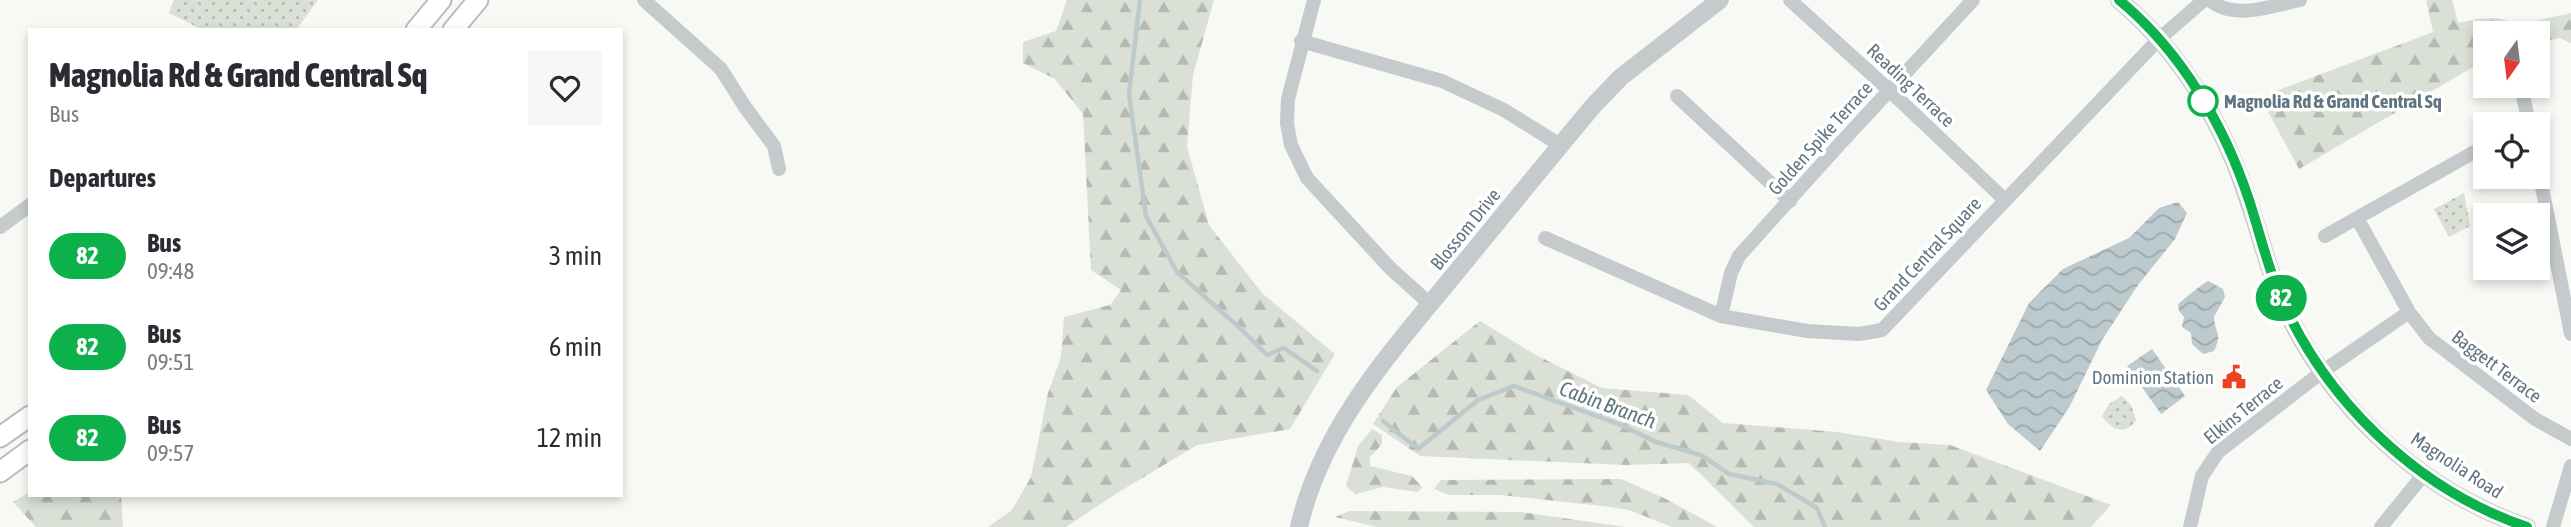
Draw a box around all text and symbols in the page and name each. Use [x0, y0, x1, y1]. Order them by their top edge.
north arrow [2473, 21, 2550, 98]
map controls [2473, 21, 2550, 280]
street label: Reading Terrace [1863, 39, 1959, 131]
button: heart [528, 51, 602, 125]
text: Magnolia Rd & Grand Central Sq [49, 56, 427, 94]
street label: Golden Spike Terrace [1763, 77, 1877, 199]
marker: Magnolia Rd & Grand Central Sq [2188, 86, 2218, 116]
place label: Magnolia Rd & Grand Central Sq [2224, 90, 2442, 112]
text: Bus [49, 101, 79, 127]
button: locate [2473, 112, 2550, 189]
text: Departures [49, 163, 156, 193]
street label: Blossom Drive [1426, 184, 1504, 274]
street label: Grand Central Square [1869, 192, 1985, 316]
button: layers [2473, 203, 2550, 280]
text: Bus [147, 228, 181, 258]
text: 3 min [549, 241, 602, 271]
text: 82 [76, 242, 99, 269]
text: 09:48 [147, 258, 194, 284]
line badge: 82 [2250, 275, 2312, 321]
text: 82 [2270, 284, 2292, 311]
text: Bus [147, 319, 181, 349]
street label: Baggett Terrace [2448, 325, 2546, 407]
text: 6 min [549, 332, 602, 362]
text: 82 [76, 333, 99, 360]
text: 09:51 [147, 349, 194, 375]
public building icon: Dominion Station [2220, 363, 2248, 391]
place label: Dominion Station [2092, 366, 2214, 388]
street label: Elkins Terrace [2199, 372, 2287, 448]
water label: Cabin Branch [1557, 376, 1659, 432]
text: Bus [147, 410, 181, 440]
text: 12 min [537, 423, 602, 453]
text: 82 [76, 424, 99, 451]
street label: Magnolia Road [2407, 427, 2507, 503]
text: 09:57 [147, 440, 194, 466]

